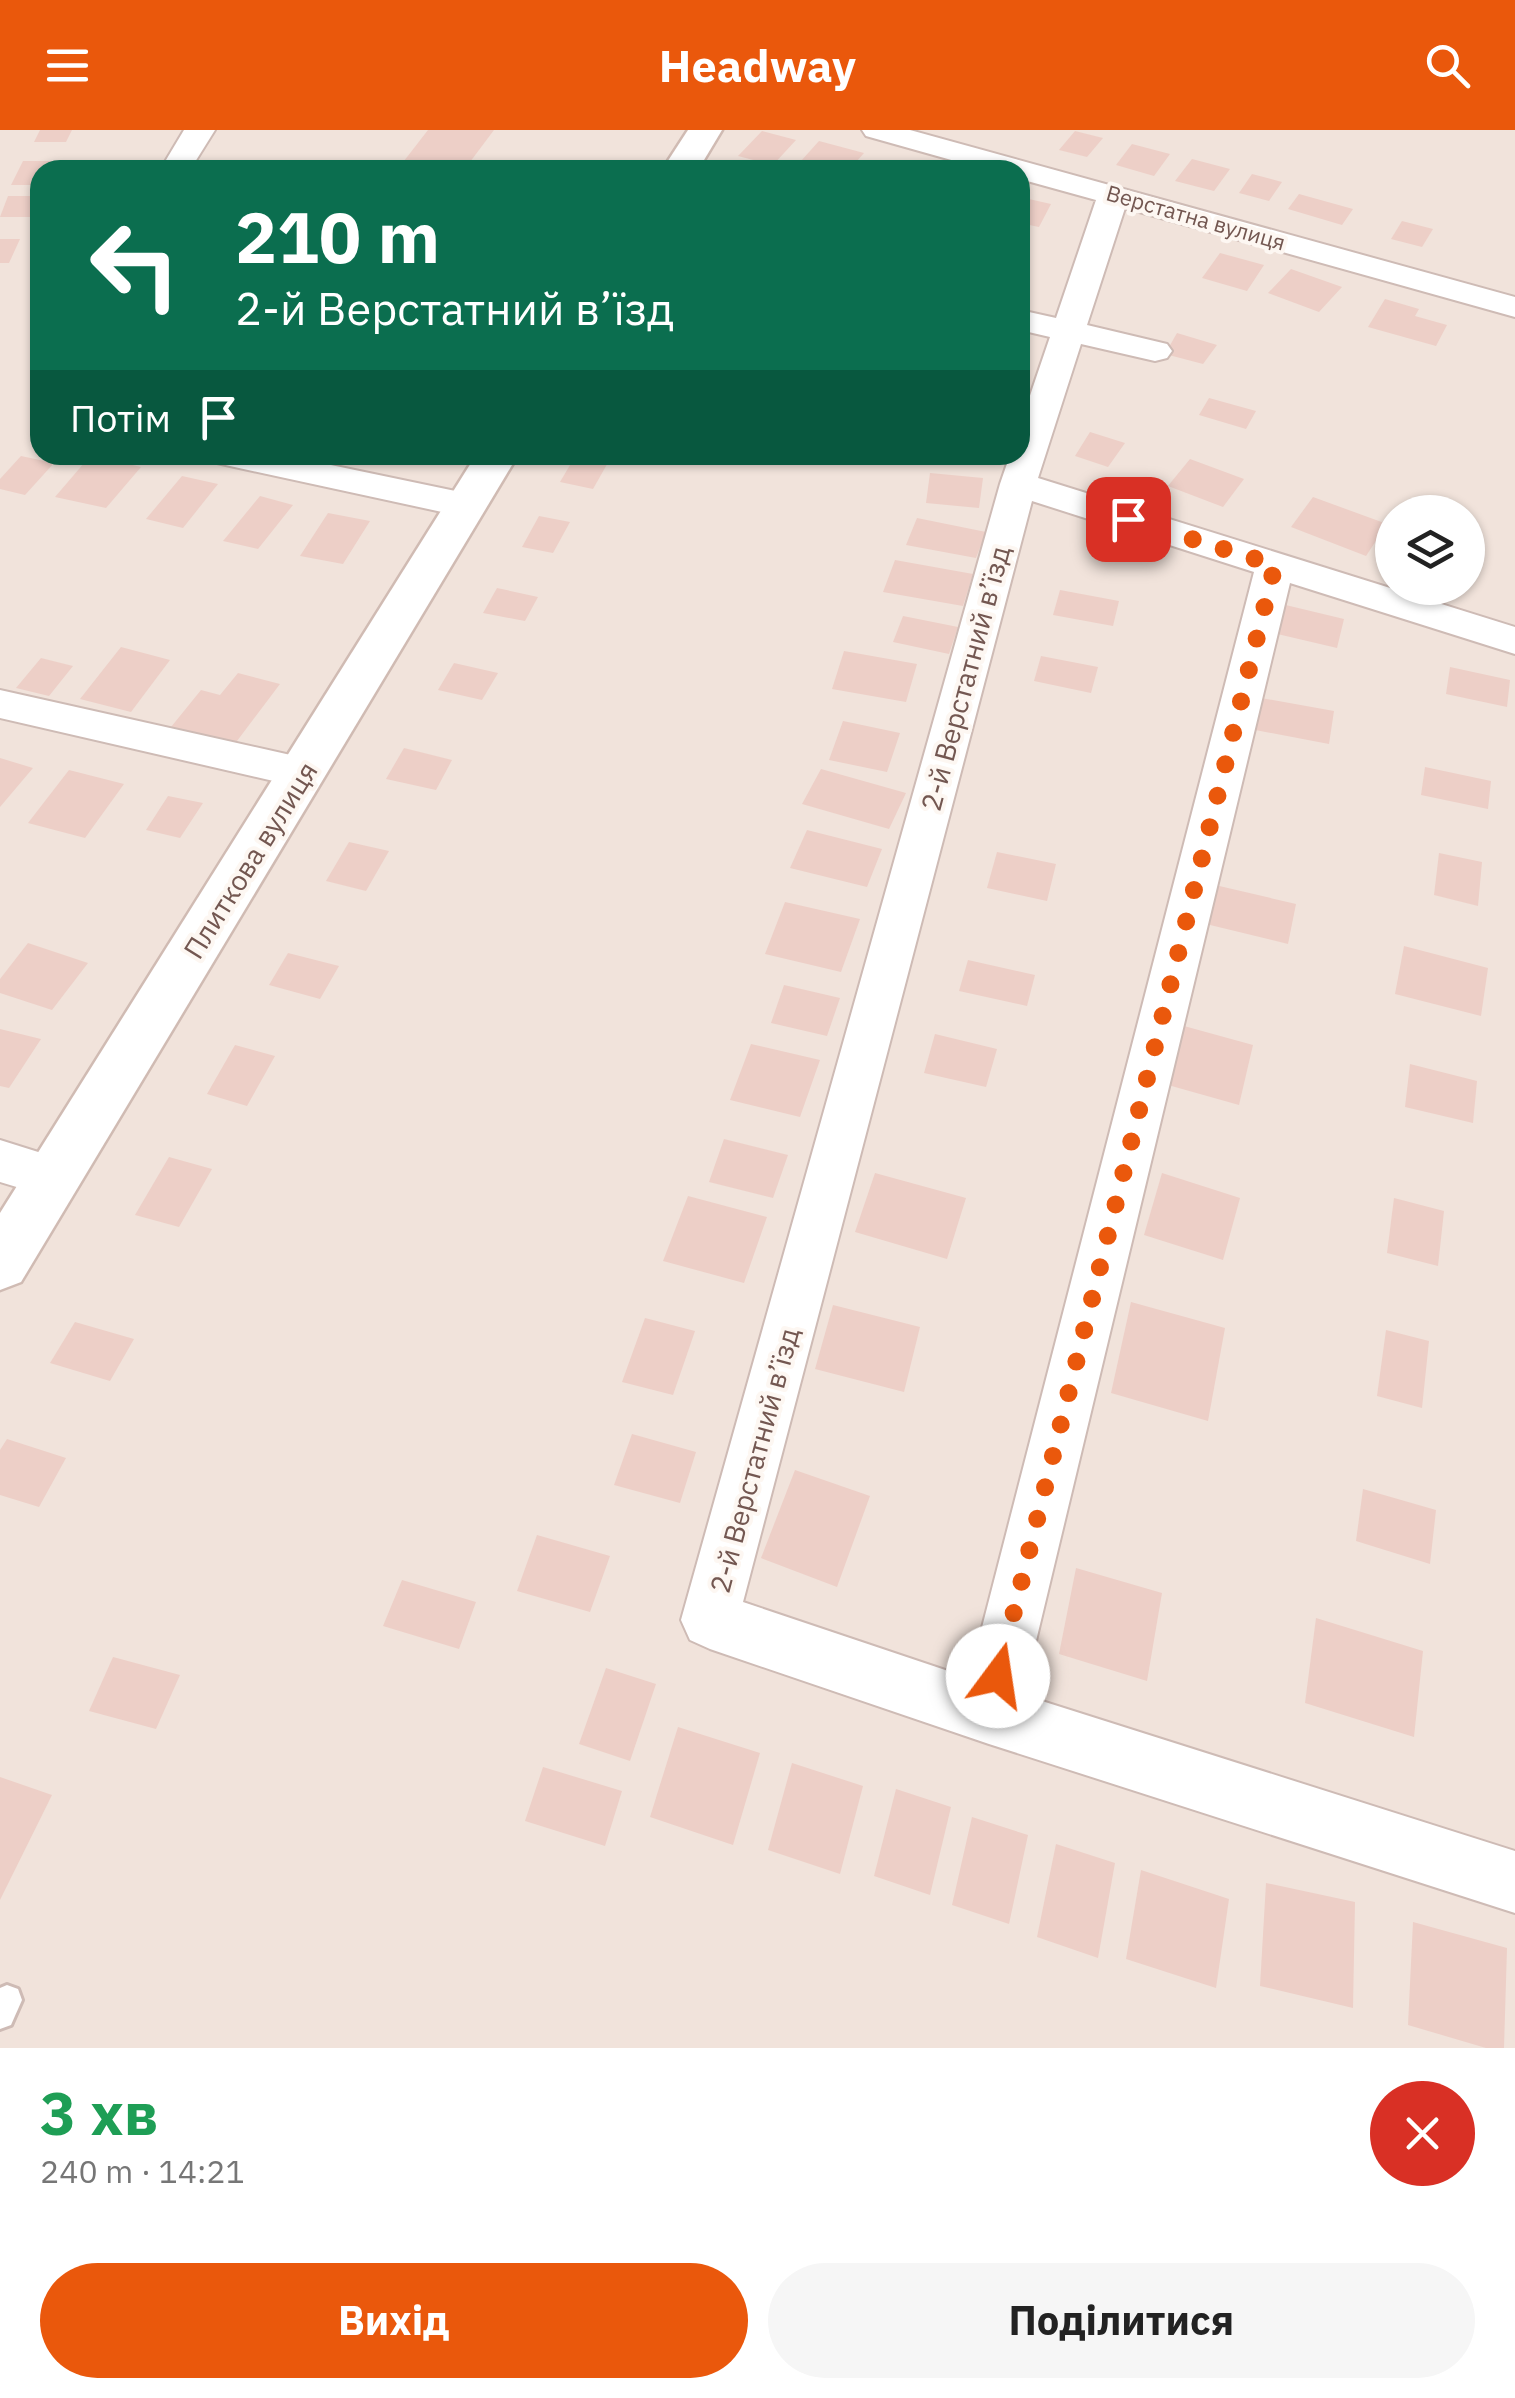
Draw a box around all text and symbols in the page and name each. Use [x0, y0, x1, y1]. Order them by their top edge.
text: Headway [659, 36, 856, 94]
icon: menu [40, 38, 95, 93]
icon: search [1420, 38, 1475, 93]
street label: Верстатна вулиця [1103, 178, 1289, 256]
text: 210 m [235, 191, 440, 282]
icon: left [70, 200, 200, 330]
text: 2-й Верстатний в’їзд [235, 279, 674, 337]
icon: arrive [191, 390, 246, 445]
text: Потім [70, 393, 171, 442]
pin [1086, 477, 1171, 562]
icon: arrive [1101, 492, 1156, 547]
map controls [1375, 495, 1485, 605]
button: layers [1375, 495, 1485, 605]
street label: 2-й Верстатний в’їзд [912, 541, 1018, 815]
street label: Плиткова вулиця [175, 755, 325, 965]
street label: 2-й Верстатний в’їзд [701, 1323, 807, 1597]
position arrow [946, 1624, 1050, 1728]
text: 3 хв [40, 2073, 158, 2152]
button: close [1370, 2081, 1475, 2186]
text: 240 m · 14:21 [40, 2150, 245, 2192]
button: Вихід [40, 2263, 748, 2378]
button: Поділитися [768, 2263, 1475, 2378]

